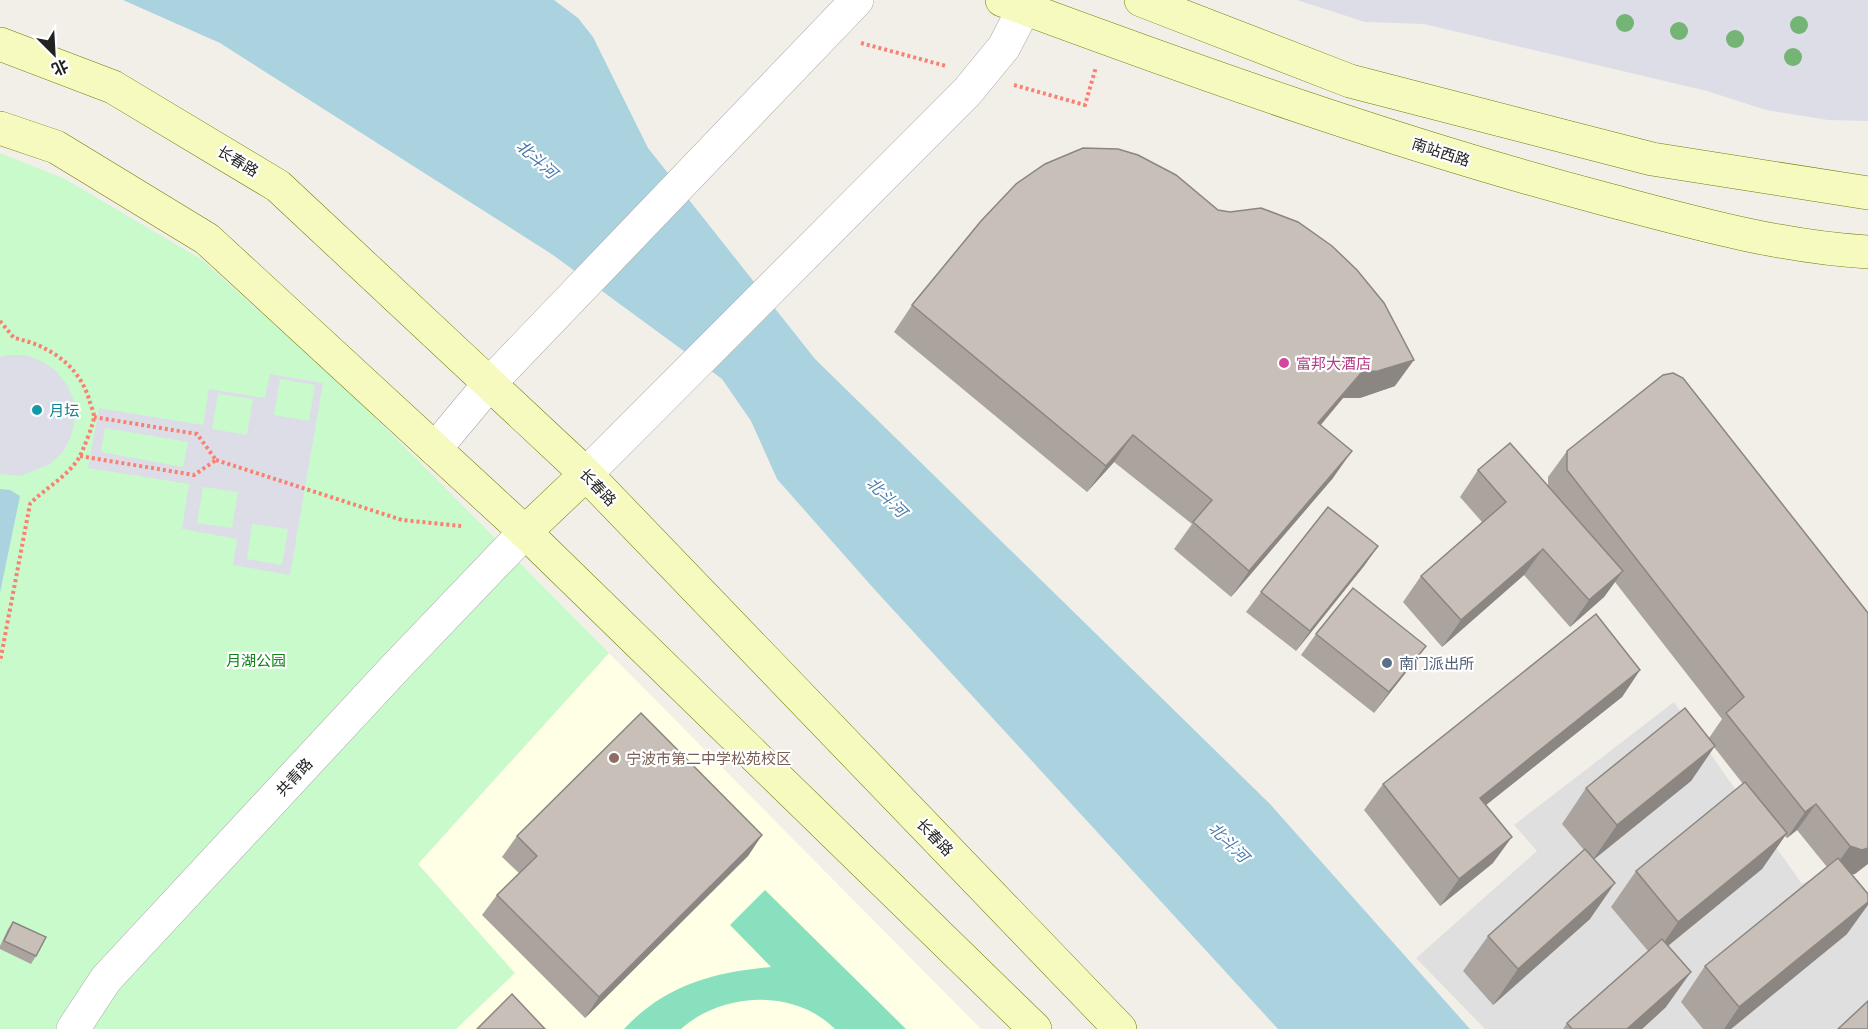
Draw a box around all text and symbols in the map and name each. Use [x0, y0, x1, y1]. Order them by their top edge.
north arrow [24, 24, 84, 84]
text: 北 [49, 55, 71, 80]
street label: 南站西路 [1410, 134, 1472, 170]
water label: 北斗河 [512, 136, 564, 184]
street label: 长春路 [214, 141, 262, 181]
place label: 富邦大酒店 [1296, 354, 1371, 373]
marker: 富邦大酒店 [1277, 356, 1291, 370]
place label: 月坛 [49, 401, 79, 420]
marker: 月坛 [30, 403, 44, 417]
street label: 长春路 [576, 464, 620, 510]
water label: 北斗河 [863, 473, 913, 523]
park label: 月湖公园 [226, 651, 286, 670]
place label: 南门派出所 [1399, 654, 1474, 673]
marker: 南门派出所 [1380, 656, 1394, 670]
place label: 宁波市第二中学松苑校区 [626, 749, 791, 768]
marker: 宁波市第二中学松苑校区 [607, 751, 621, 765]
street label: 共青路 [272, 754, 316, 800]
street label: 长春路 [913, 814, 957, 860]
water label: 北斗河 [1205, 818, 1255, 868]

